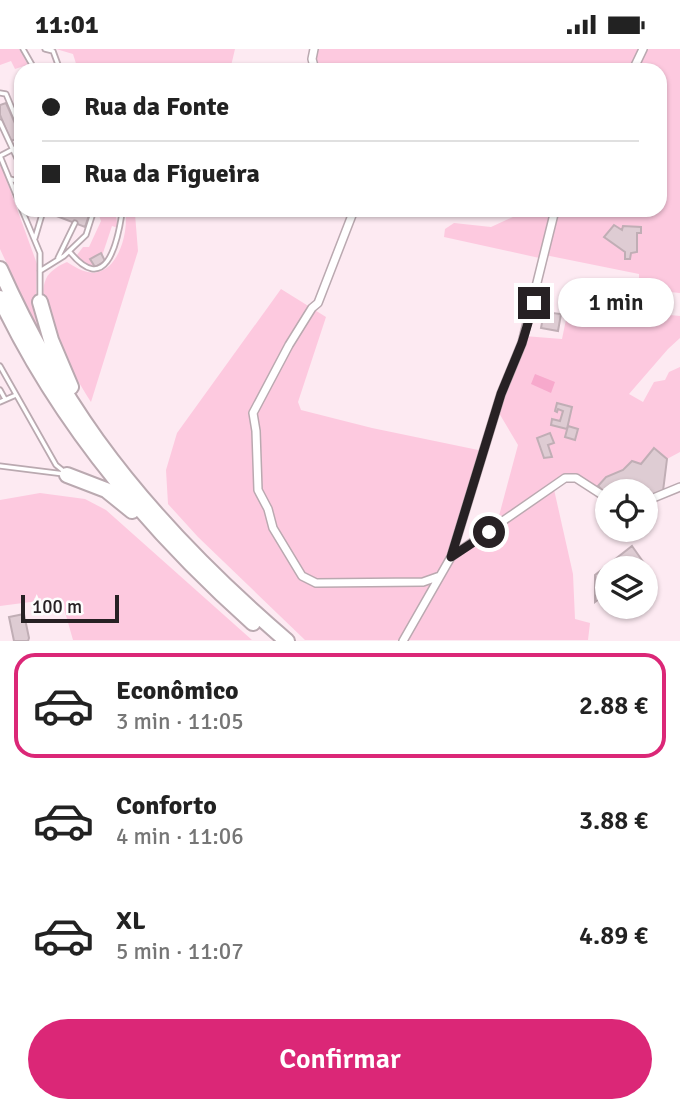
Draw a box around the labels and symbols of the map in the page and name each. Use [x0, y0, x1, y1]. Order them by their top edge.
callout: 1 min [558, 279, 674, 327]
route end [518, 287, 550, 319]
route start [473, 516, 505, 548]
scale bar [21, 591, 119, 623]

